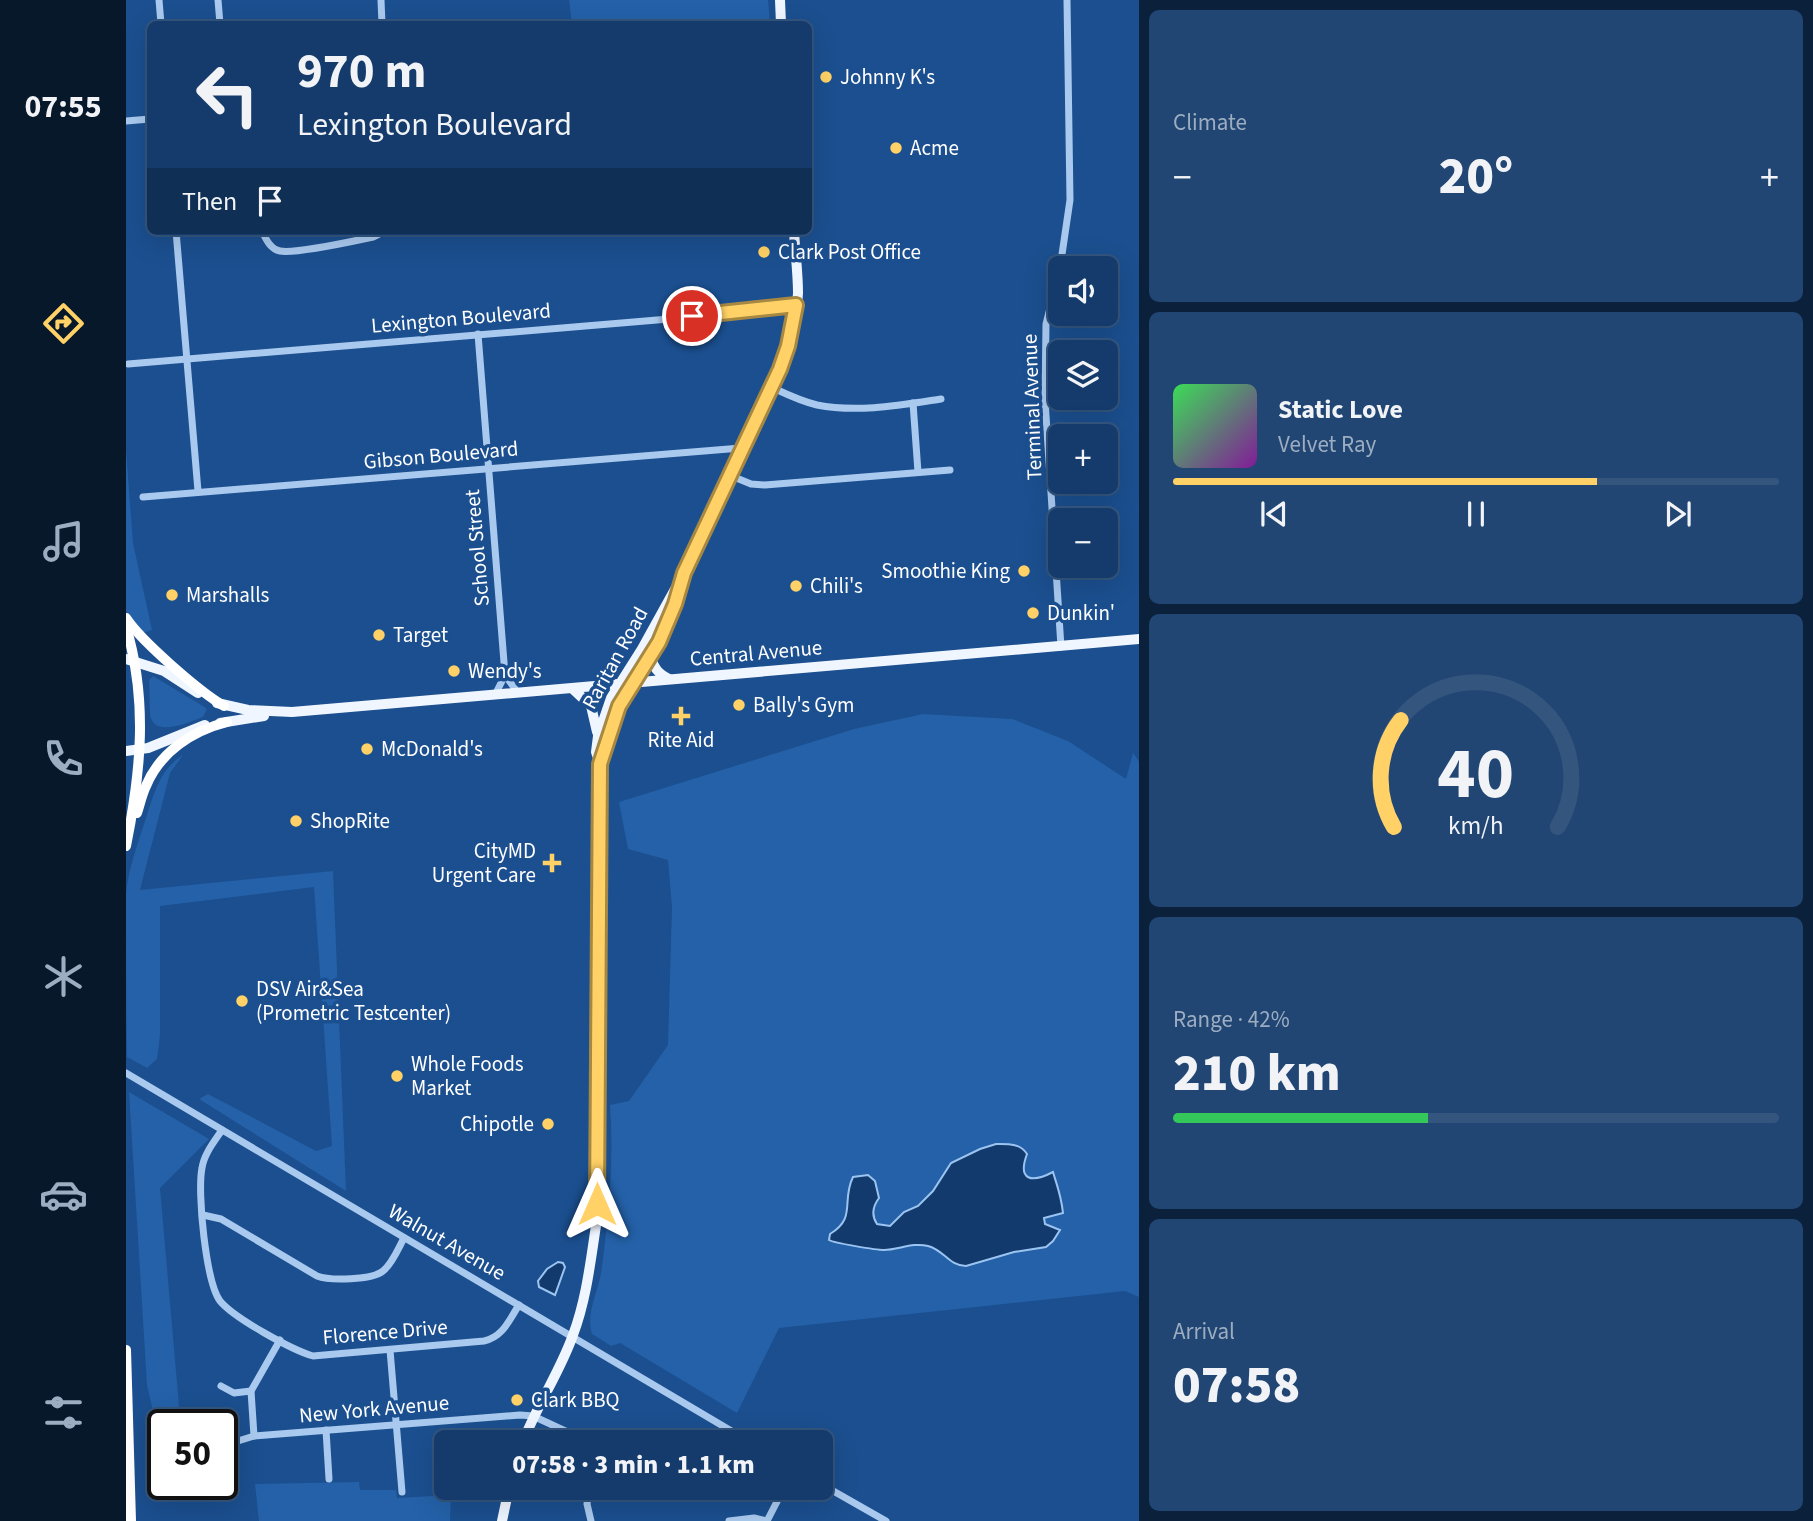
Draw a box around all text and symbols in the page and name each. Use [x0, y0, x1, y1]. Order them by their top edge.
text: 970 m [297, 37, 426, 107]
icon: left [182, 49, 273, 140]
place label: Johnny K's [840, 62, 935, 92]
marker: Johnny K's [818, 69, 834, 85]
text: 07:55 [24, 84, 102, 130]
text: Lexington Boulevard [297, 102, 572, 148]
text: Climate [1173, 106, 1247, 139]
place label: Acme [910, 133, 959, 163]
marker: Acme [888, 140, 904, 156]
text: 20° [1439, 140, 1513, 214]
text: − [1173, 151, 1192, 205]
text: + [1760, 151, 1779, 205]
icon: arrive [251, 182, 289, 220]
text: Then [182, 183, 237, 220]
place label: Clark Post Office [778, 237, 921, 267]
marker: Clark Post Office [756, 244, 772, 260]
map controls [1048, 256, 1118, 578]
button: sound [1048, 256, 1118, 326]
pin [662, 286, 722, 346]
street label: Lexington Boulevard [370, 295, 552, 341]
icon: arrive [673, 297, 711, 335]
icon: directions [39, 299, 88, 348]
street label: Terminal Avenue [1014, 333, 1050, 481]
button: layers [1048, 340, 1118, 410]
text: Static Love [1278, 391, 1403, 428]
button: + [1048, 424, 1118, 494]
text: Velvet Ray [1278, 428, 1376, 461]
street label: Gibson Boulevard [362, 433, 520, 477]
street label: School Street [457, 488, 497, 608]
icon: previous [1255, 495, 1293, 533]
icon: pause [1457, 495, 1495, 533]
icon: next [1659, 495, 1697, 533]
button: − [1048, 508, 1118, 578]
icon: music [39, 517, 88, 566]
place label: Smoothie King [881, 556, 1010, 586]
marker: Smoothie King [1016, 563, 1032, 579]
place label: Chili's [810, 571, 863, 601]
marker: Chili's [788, 578, 804, 594]
place label: Marshalls [186, 580, 270, 610]
marker: Marshalls [164, 587, 180, 603]
place label: Dunkin' [1047, 598, 1115, 628]
street label: Raritan Road [575, 601, 655, 715]
marker: Dunkin' [1025, 605, 1041, 621]
place label: Target [393, 620, 448, 650]
marker: Target [371, 627, 387, 643]
street label: Central Avenue [689, 632, 823, 674]
place label: Wendy's [468, 656, 542, 686]
marker: Wendy's [446, 663, 462, 679]
place label: Bally's Gym [753, 690, 854, 720]
marker: Bally's Gym [731, 697, 747, 713]
marker: Rite Aid [673, 708, 689, 724]
text: 40 [1438, 722, 1514, 826]
place label: Rite Aid [648, 725, 714, 755]
icon: phone [39, 734, 88, 783]
place label: McDonald's [381, 734, 483, 764]
marker: McDonald's [359, 741, 375, 757]
place label: ShopRite [310, 806, 390, 836]
text: km/h [1448, 807, 1504, 843]
marker: ShopRite [288, 813, 304, 829]
place label: CityMD Urgent Care [432, 836, 536, 890]
marker: CityMD Urgent Care [542, 853, 562, 873]
icon: climate [39, 952, 88, 1001]
place label: DSV Air&Sea (Prometric Testcenter) [256, 974, 451, 1028]
marker: DSV Air&Sea (Prometric Testcenter) [234, 993, 250, 1009]
text: Range · 42% [1173, 1003, 1290, 1036]
text: 210 km [1173, 1037, 1341, 1111]
place label: Whole Foods Market [411, 1049, 524, 1103]
marker: Whole Foods Market [389, 1068, 405, 1084]
place label: Chipotle [460, 1109, 534, 1139]
marker: Chipotle [540, 1116, 556, 1132]
position arrow [560, 1167, 634, 1241]
icon: car [39, 1170, 88, 1219]
street label: Walnut Avenue [383, 1196, 511, 1288]
street label: Florence Drive [321, 1312, 449, 1352]
text: Arrival [1173, 1315, 1235, 1348]
text: 07:58 [1173, 1349, 1300, 1423]
place label: Clark BBQ [531, 1385, 620, 1415]
street label: New York Avenue [298, 1387, 450, 1431]
icon: filters [39, 1388, 88, 1437]
marker: Clark BBQ [509, 1392, 525, 1408]
speed limit sign: 50 [147, 1409, 238, 1500]
text: 07:58 · 3 min · 1.1 km [512, 1446, 755, 1483]

